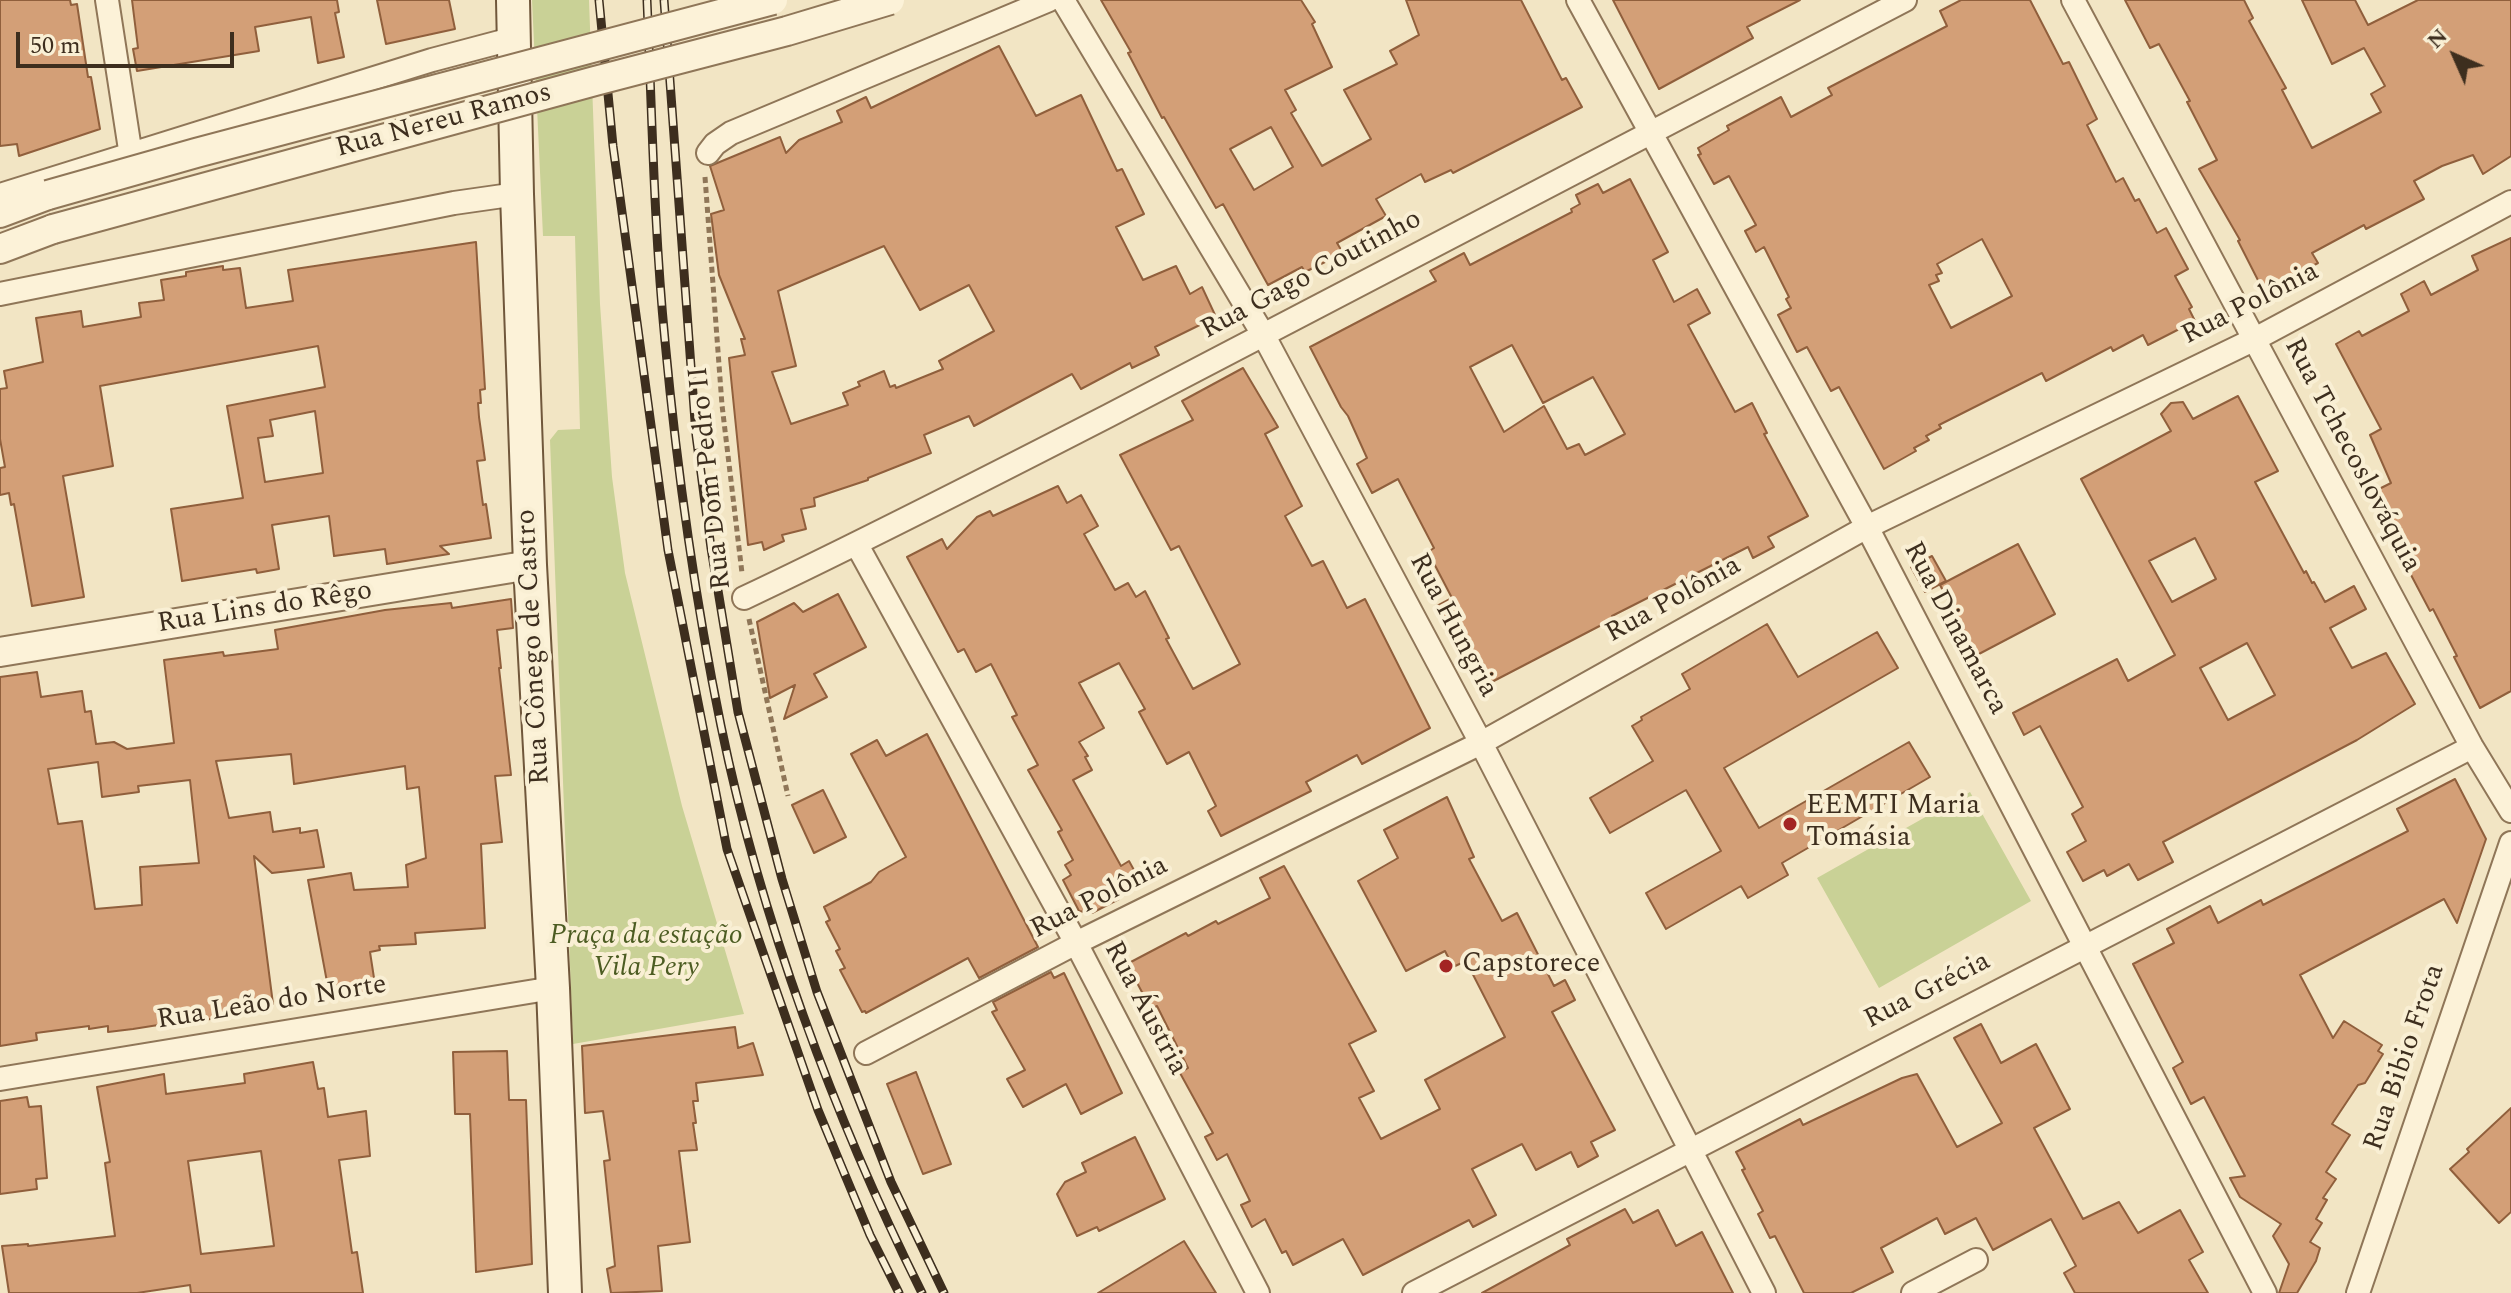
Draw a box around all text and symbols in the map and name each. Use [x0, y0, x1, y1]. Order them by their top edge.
scale bar [20, 16, 238, 66]
north arrow [2415, 16, 2495, 96]
text: N [2420, 21, 2456, 57]
text: 50 m [30, 28, 81, 64]
street label: Rua Nereu Ramos [332, 77, 556, 167]
street label: Rua Gago Coutinho [1196, 204, 1428, 348]
street label: Rua Polônia [2177, 256, 2325, 354]
street label: Rua Tchecoslováquia [2275, 333, 2427, 579]
street label: Rua Dom Pedro II [684, 365, 740, 591]
street label: Rua Cônego de Castro [511, 508, 559, 786]
street label: Rua Dinamarca [1894, 537, 2014, 721]
street label: Rua Hungria [1400, 548, 1504, 704]
street label: Rua Polônia [1601, 550, 1747, 652]
street label: Rua Lins do Rêgo [155, 575, 375, 643]
place label: EEMTI Maria Tomásia [1806, 791, 1980, 857]
marker: EEMTI Maria Tomásia [1781, 815, 1799, 833]
street label: Rua Polônia [1026, 850, 1174, 948]
park label: Praça da estação Vila Pery [549, 921, 743, 987]
street label: Rua Áustria [1095, 936, 1193, 1082]
street label: Rua Grécia [1859, 946, 1997, 1038]
place label: Capstorece [1462, 949, 1600, 983]
marker: Capstorece [1437, 957, 1455, 975]
street label: Rua Bibio Frota [2358, 960, 2454, 1156]
street label: Rua Leão do Norte [155, 969, 389, 1039]

